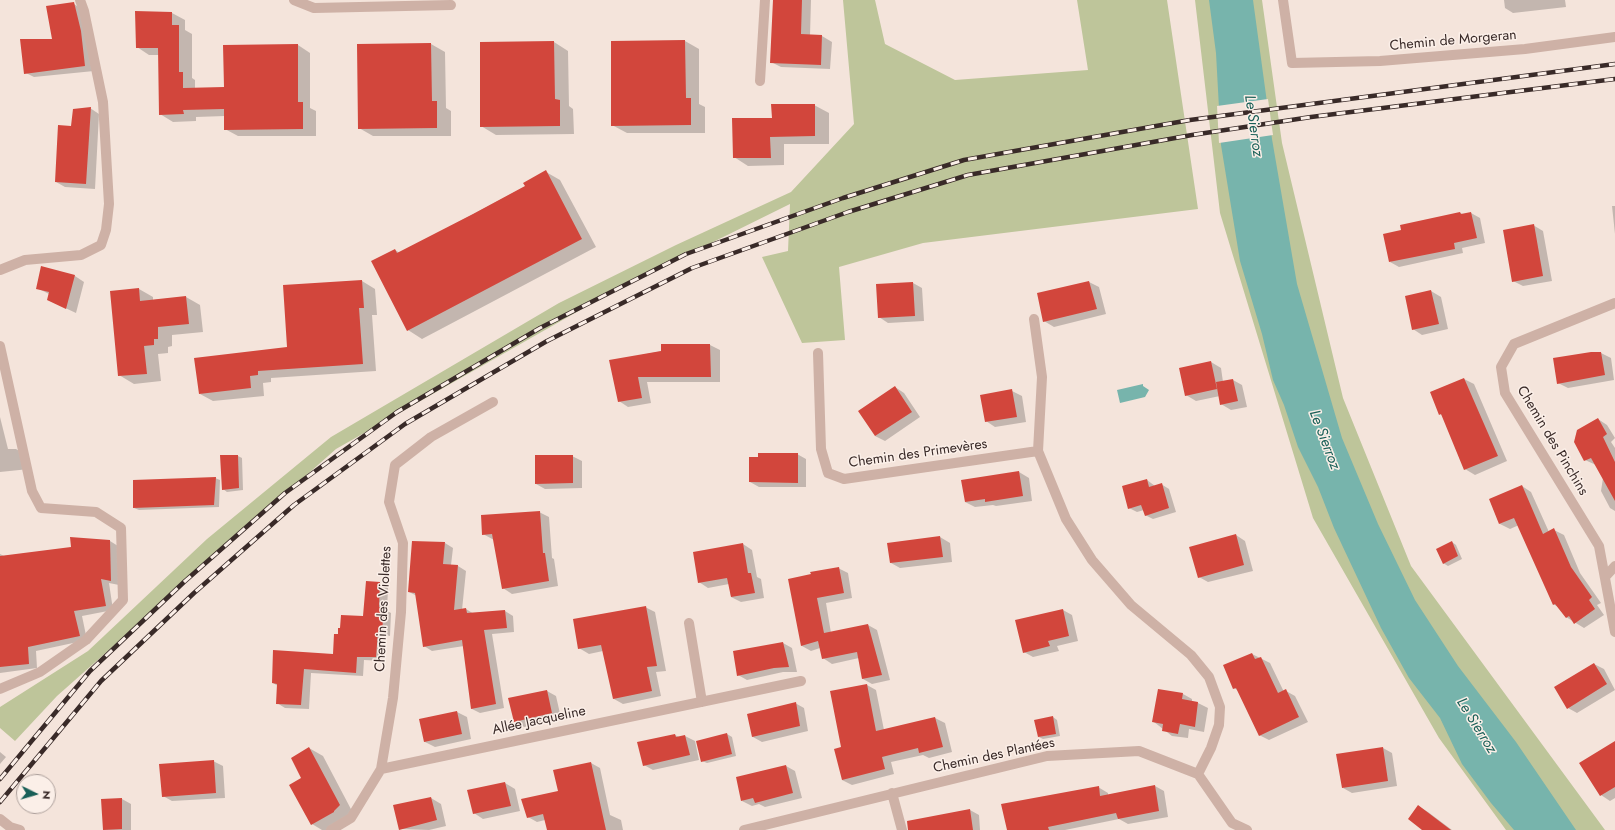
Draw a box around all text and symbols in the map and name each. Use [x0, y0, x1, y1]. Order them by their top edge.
street label: Chemin de Morgeran [1389, 27, 1517, 55]
water label: Le Sierroz [1240, 94, 1266, 158]
street label: Chemin des Pinchins [1513, 383, 1591, 499]
water label: Le Sierroz [1304, 408, 1344, 472]
street label: Chemin des Primevères [848, 436, 988, 472]
street label: Chemin des Violettes [372, 546, 396, 672]
water label: Le Sierroz [1452, 695, 1500, 757]
street label: Allée Jacqueline [491, 703, 587, 739]
street label: Chemin des Plantées [932, 735, 1056, 777]
north arrow [16, 774, 56, 814]
text: N [39, 790, 55, 800]

